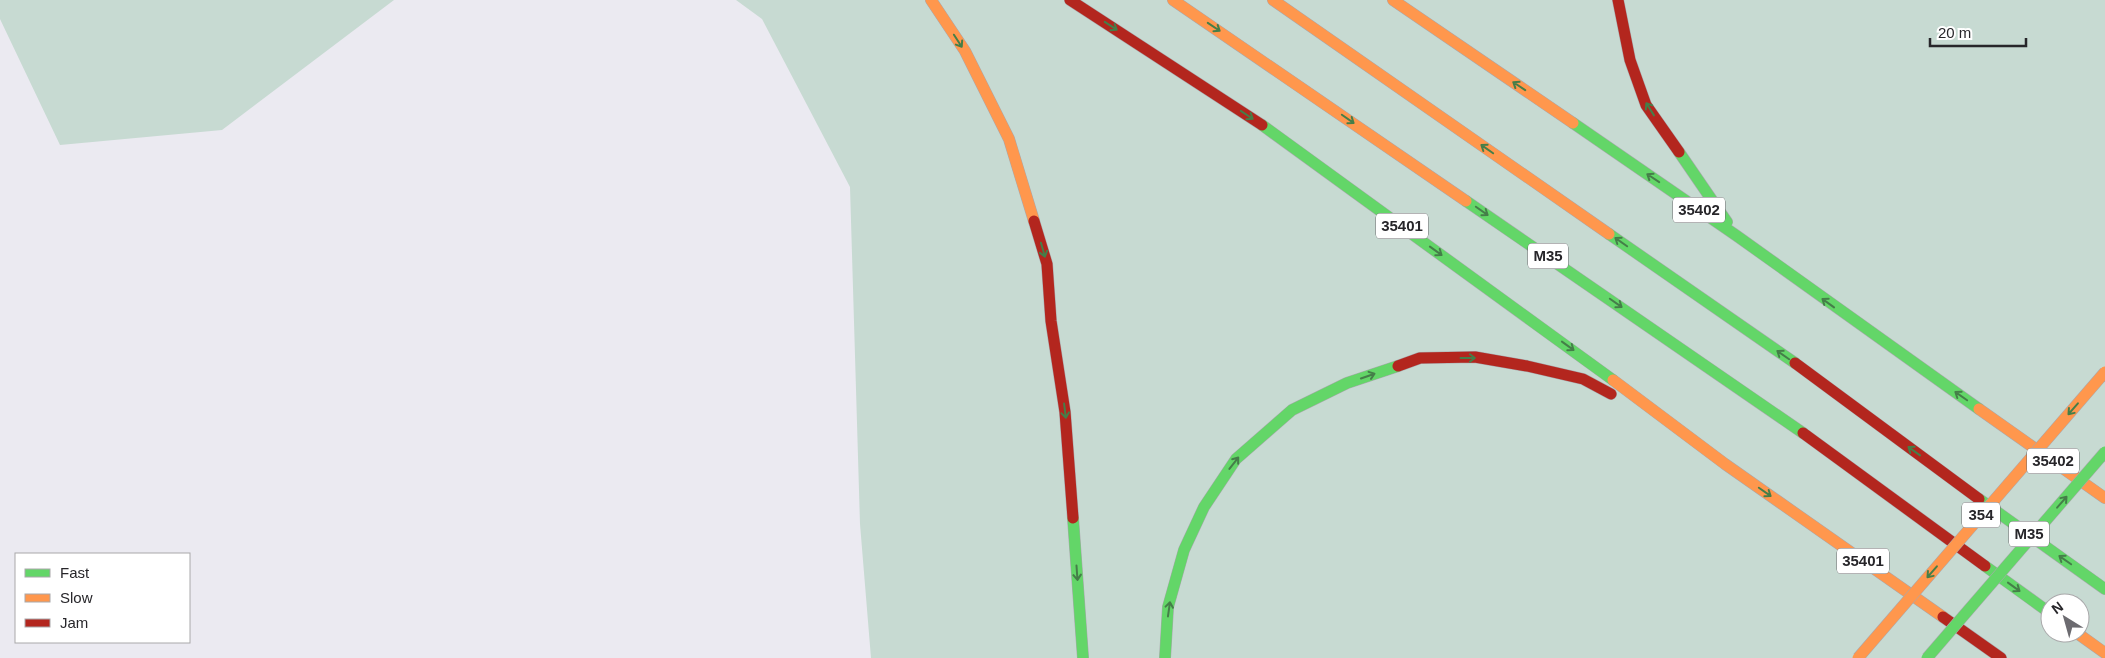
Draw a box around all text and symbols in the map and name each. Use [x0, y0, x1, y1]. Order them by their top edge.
scale bar [1930, 15, 2026, 47]
one-way arrow [1104, 21, 1118, 32]
one-way arrow [1207, 22, 1221, 32]
text: 20 m [1938, 24, 1971, 41]
one-way arrow [953, 33, 963, 47]
one-way arrow [1512, 81, 1526, 91]
one-way arrow [1644, 102, 1655, 116]
one-way arrow [1240, 110, 1254, 120]
one-way arrow [1341, 114, 1355, 124]
one-way arrow [1480, 144, 1494, 154]
one-way arrow [1646, 173, 1660, 183]
road number: 35402 [1673, 198, 1725, 222]
one-way arrow [1475, 206, 1489, 216]
road number: 35401 [1376, 214, 1428, 238]
one-way arrow [1614, 237, 1628, 247]
one-way arrow [1038, 241, 1048, 257]
road number: M35 [1528, 244, 1568, 268]
one-way arrow [1429, 246, 1443, 256]
one-way arrow [1609, 298, 1623, 308]
one-way arrow [1821, 298, 1835, 308]
one-way arrow [1560, 341, 1574, 351]
one-way arrow [1776, 350, 1790, 360]
one-way arrow [1460, 353, 1476, 363]
one-way arrow [1360, 370, 1376, 380]
one-way arrow [1955, 391, 1969, 401]
one-way arrow [1060, 402, 1070, 418]
one-way arrow [2067, 402, 2079, 415]
one-way arrow [1907, 446, 1921, 456]
road number: 35402 [2027, 448, 2079, 474]
one-way arrow [1228, 456, 1239, 469]
one-way arrow [1758, 487, 1772, 497]
one-way arrow [2056, 496, 2067, 509]
road number: 354 [1962, 502, 2000, 528]
road number: M35 [2009, 522, 2049, 546]
road number: 35401 [1837, 548, 1889, 574]
legend [15, 553, 190, 643]
one-way arrow [2058, 555, 2072, 565]
text: Fast [60, 564, 90, 581]
one-way arrow [1072, 564, 1082, 580]
one-way arrow [1927, 565, 1938, 578]
one-way arrow [2007, 582, 2021, 592]
text: Slow [60, 589, 93, 606]
north arrow [2040, 593, 2090, 643]
text: N [2048, 598, 2066, 617]
one-way arrow [1164, 602, 1174, 618]
text: Jam [60, 614, 88, 631]

